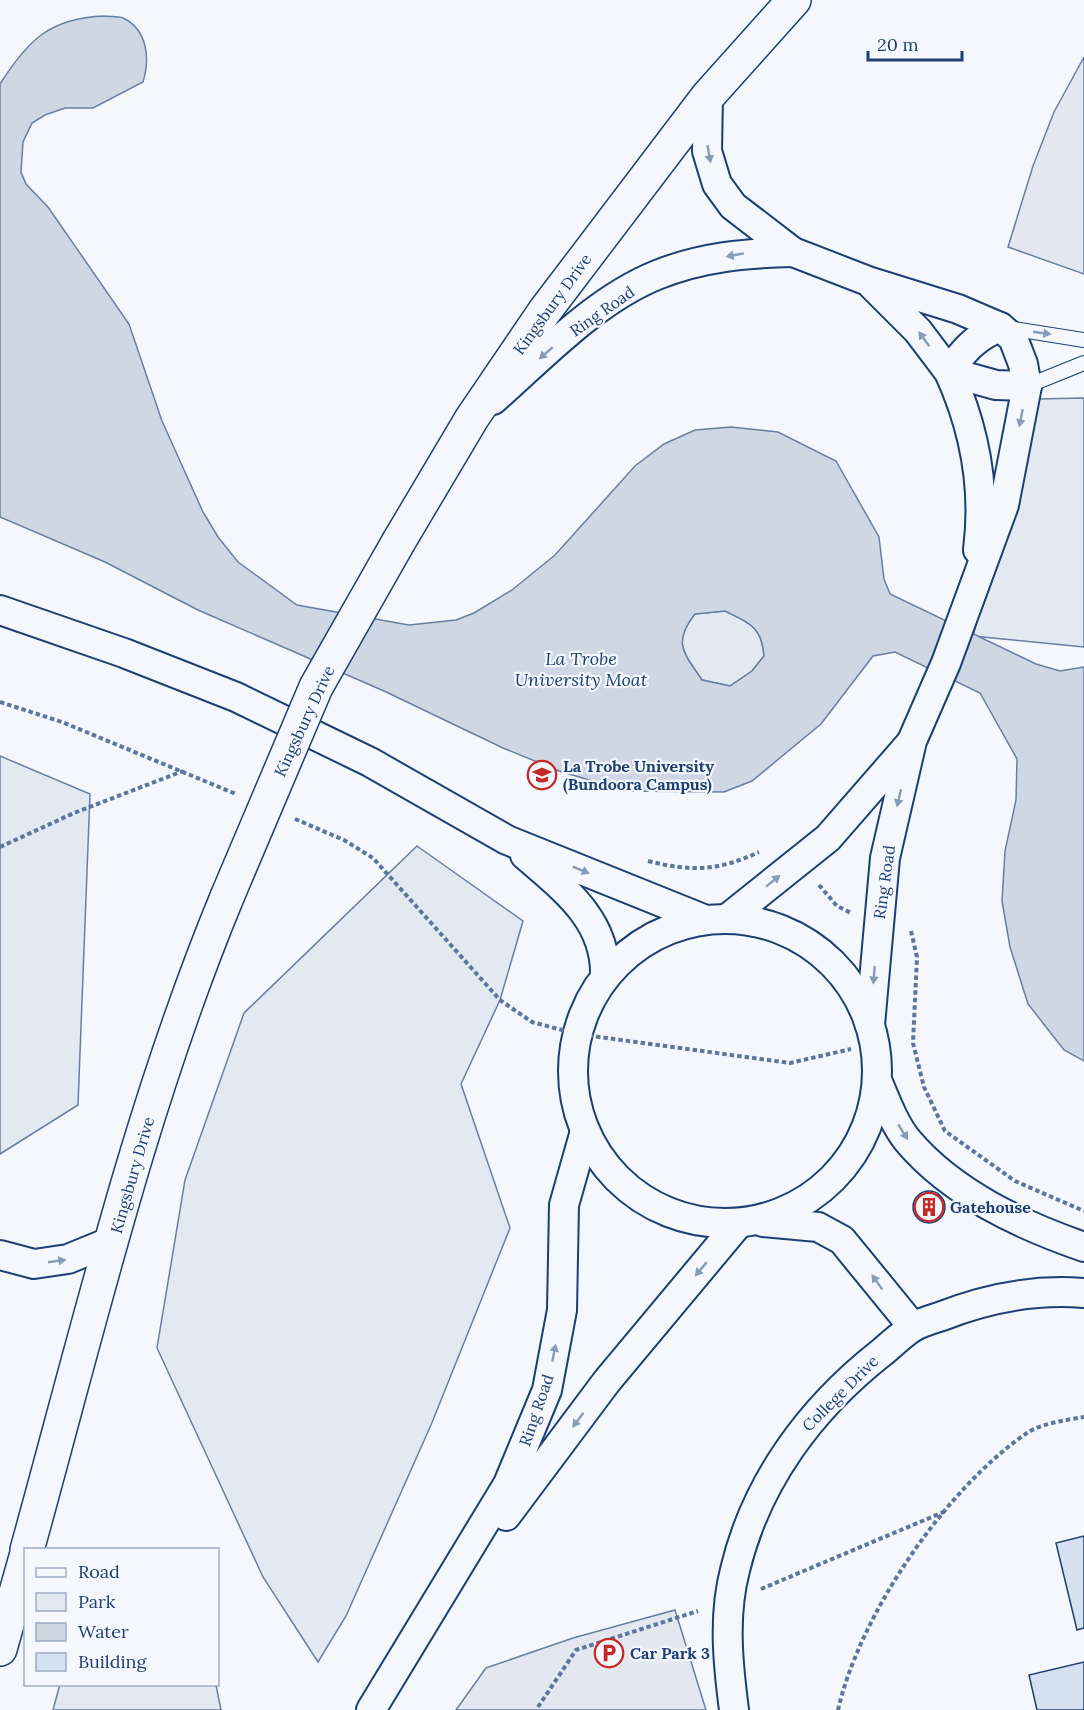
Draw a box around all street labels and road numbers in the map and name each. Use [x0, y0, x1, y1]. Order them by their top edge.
street label: Kingsbury Drive [509, 249, 596, 358]
street label: Ring Road [566, 281, 639, 341]
street label: Kingsbury Drive [270, 662, 339, 780]
street label: Ring Road [869, 843, 899, 920]
street label: Kingsbury Drive [106, 1114, 158, 1235]
street label: College Drive [798, 1350, 883, 1435]
street label: Ring Road [514, 1371, 558, 1448]

